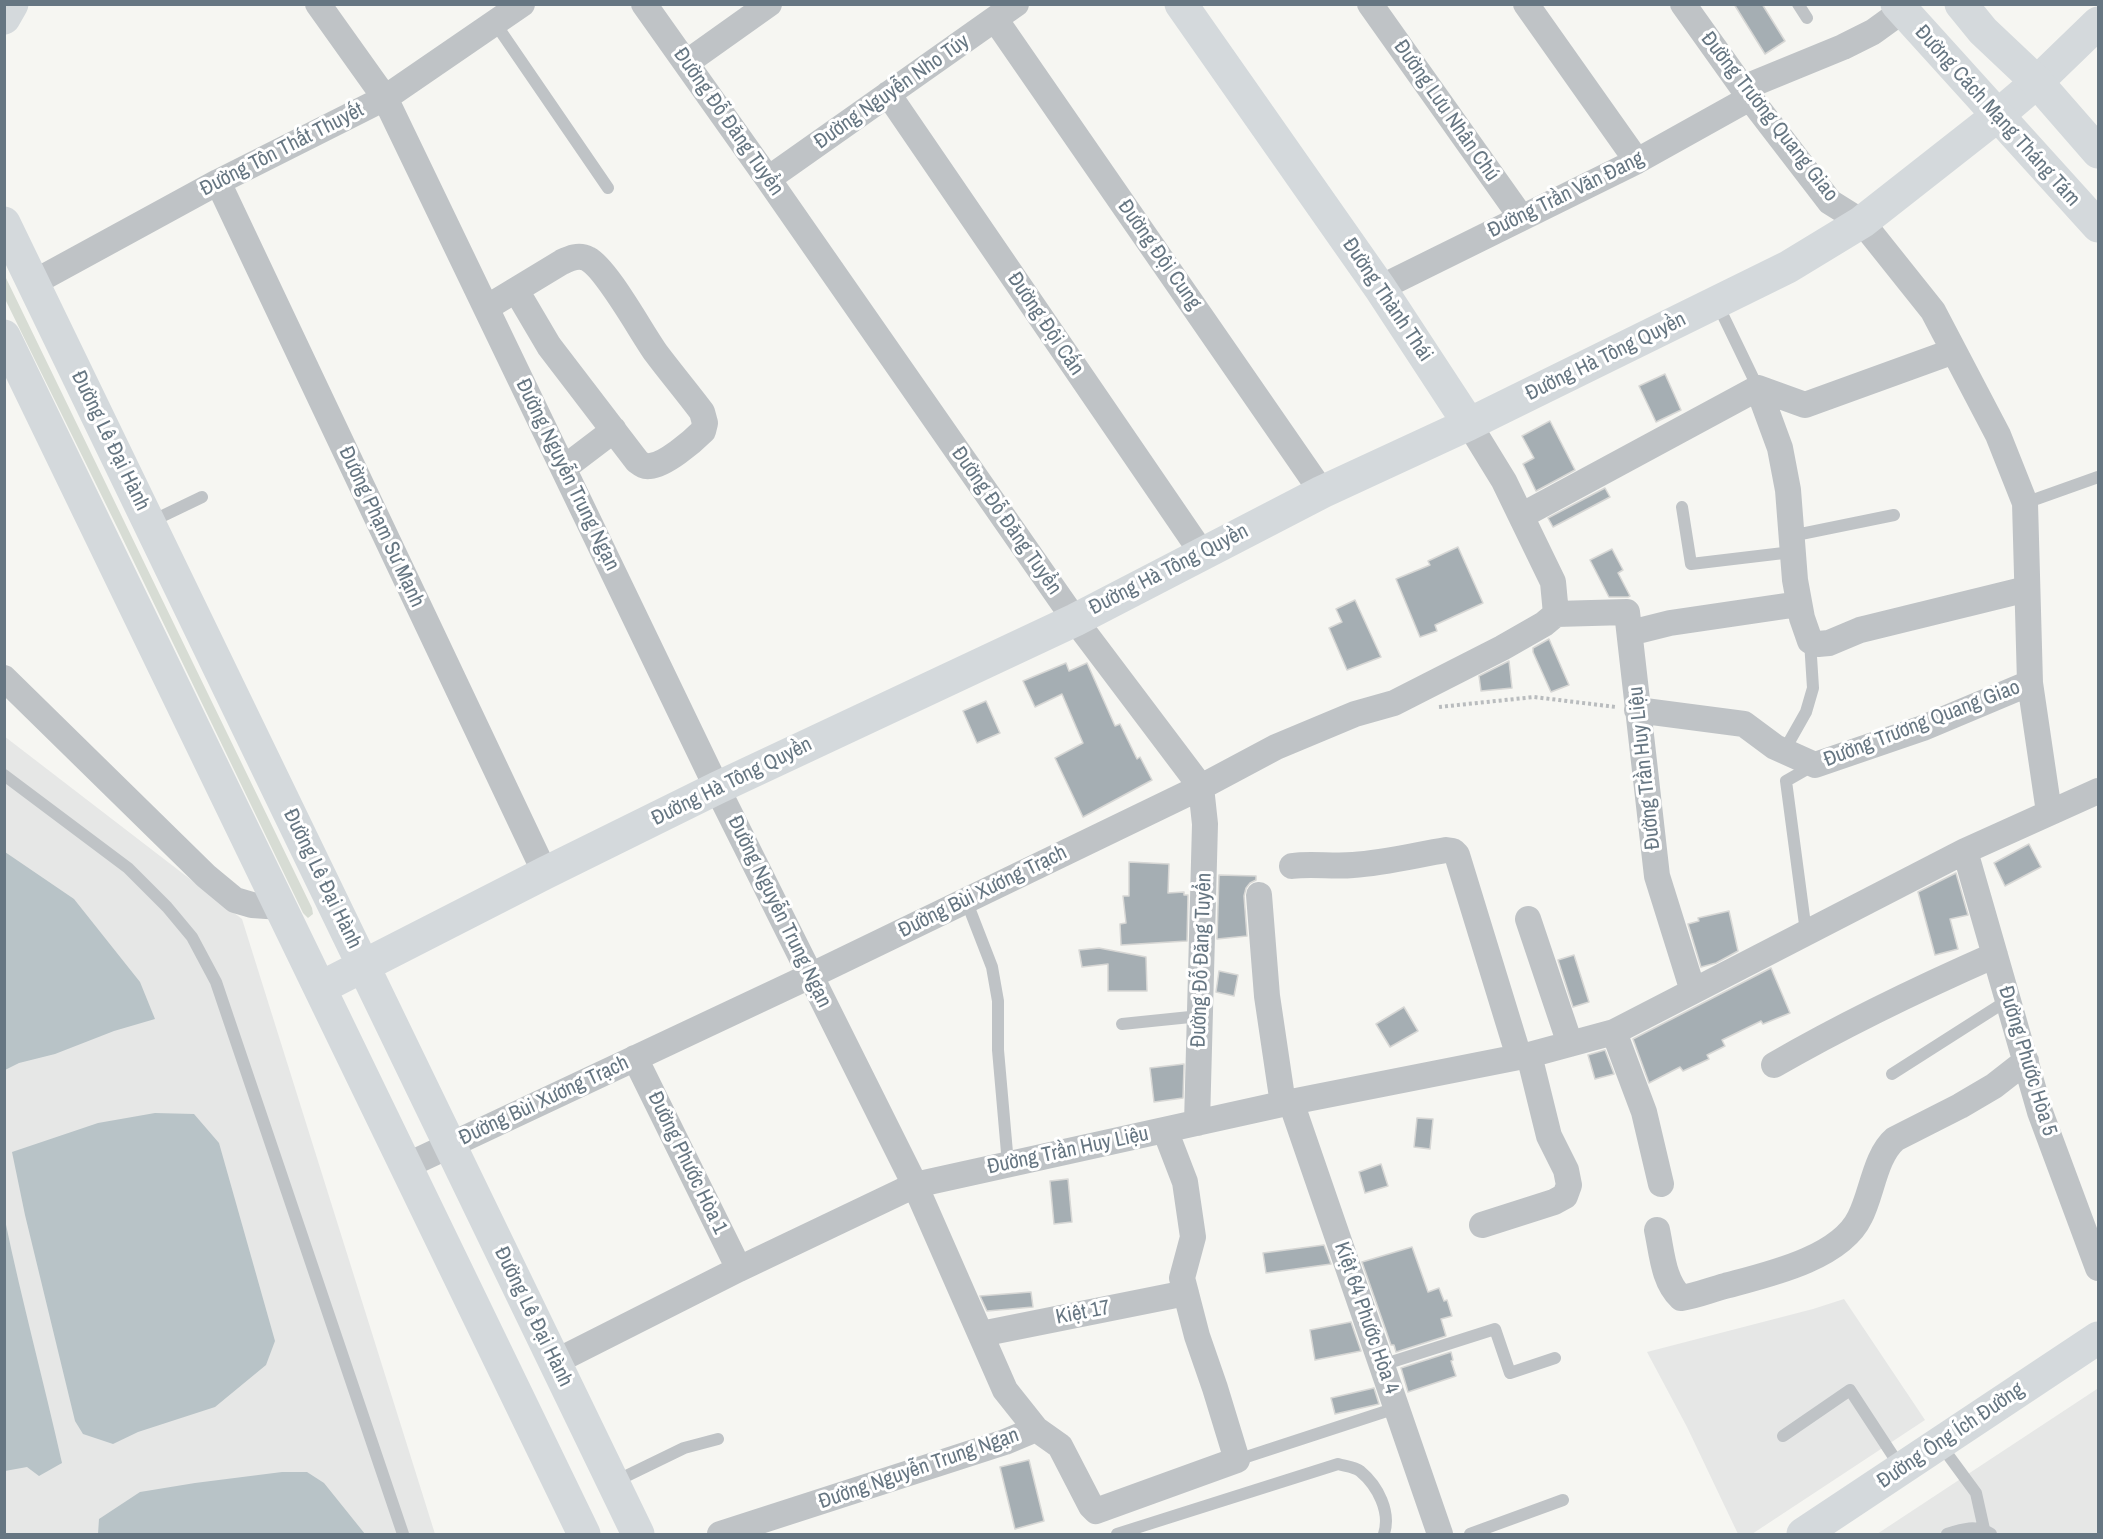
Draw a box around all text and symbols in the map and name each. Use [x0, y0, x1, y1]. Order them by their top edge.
street label: Đường Cách Mạng Tháng Tám [1909, 20, 2085, 212]
street label: Đường Trương Quang Giao [1695, 27, 1843, 207]
street label: Đường Nguyễn Nho Túy [810, 29, 974, 155]
street label: Đường Lưu Nhân Chú [1388, 36, 1504, 186]
street label: Đường Đỗ Đăng Tuyển [668, 43, 788, 201]
street label: Đường Tôn Thất Thuyết [196, 98, 368, 202]
street label: Đường Trần Văn Đang [1484, 146, 1648, 244]
street label: Đường Đội Cung [1112, 195, 1206, 315]
street label: Đường Thành Thái [1336, 233, 1438, 367]
street label: Đường Đội Cấn [1001, 268, 1089, 380]
street label: Đường Hà Tông Quyền [1522, 307, 1690, 407]
street label: Đường Lê Đại Hành [65, 367, 155, 515]
street label: Đường Nguyễn Trung Ngạn [510, 375, 624, 575]
street label: Đường Đỗ Đăng Tuyển [946, 442, 1066, 600]
street label: Đường Phạm Sư Mạnh [333, 443, 429, 611]
street label: Đường Hà Tông Quyền [1085, 519, 1253, 621]
street label: Đường Trương Quang Giao [1820, 675, 2024, 773]
street label: Đường Trần Huy Liệu [1624, 685, 1666, 851]
street label: Đường Hà Tông Quyền [648, 732, 816, 832]
street label: Đường Lê Đại Hành [277, 805, 367, 953]
street label: Đường Nguyễn Trung Ngạn [722, 812, 836, 1012]
street label: Đường Bùi Xương Trạch [895, 840, 1071, 944]
street label: Đường Đỗ Đăng Tuyển [1186, 872, 1218, 1048]
street label: Đường Phước Hòa 5 [1992, 983, 2062, 1139]
street label: Đường Bùi Xương Trạch [455, 1051, 633, 1151]
street label: Đường Phước Hòa 1 [642, 1088, 732, 1238]
street label: Đường Trần Huy Liệu [985, 1122, 1151, 1180]
street label: Kiệt 64 Phước Hòa 4 [1328, 1239, 1404, 1397]
street label: Đường Lê Đại Hành [488, 1243, 578, 1391]
street label: Kiệt 17 [1054, 1295, 1112, 1331]
street label: Đường Ông Ích Đường [1873, 1378, 2029, 1494]
street label: Đường Nguyễn Trung Ngạn [816, 1423, 1022, 1515]

